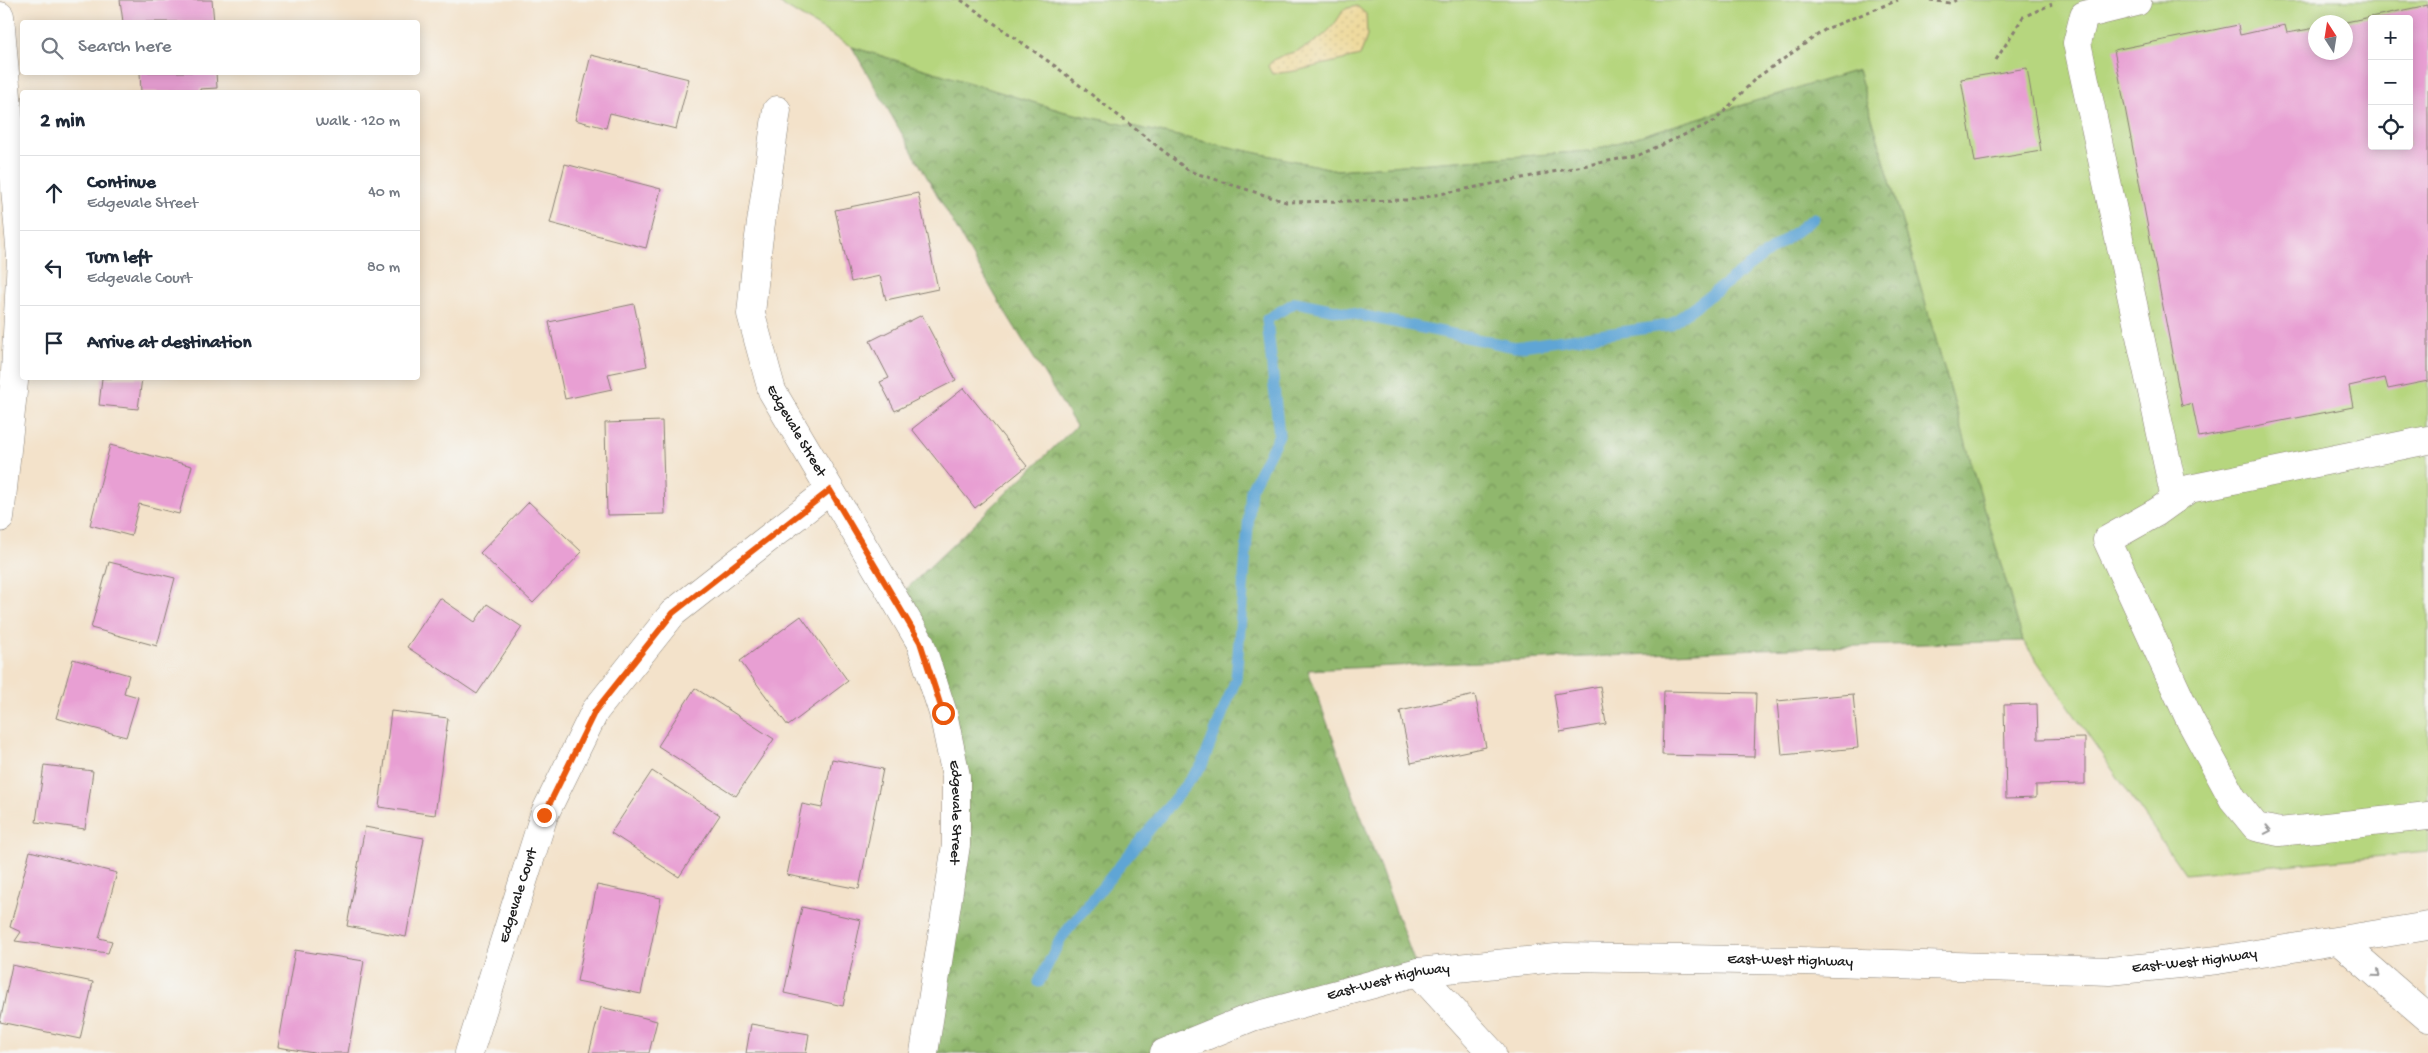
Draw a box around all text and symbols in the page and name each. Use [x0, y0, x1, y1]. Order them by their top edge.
north arrow [2308, 15, 2353, 60]
map controls [2368, 15, 2413, 150]
button: + [2368, 15, 2413, 60]
search box [20, 20, 420, 75]
icon: search [38, 34, 66, 62]
text: Search here [78, 36, 172, 59]
button: − [2368, 60, 2413, 105]
button: locate [2368, 105, 2413, 150]
text: 2 min [40, 110, 85, 135]
text: Walk · 120 m [316, 113, 400, 132]
text: Continue [87, 172, 156, 195]
icon: ahead [40, 179, 68, 207]
text: 40 m [368, 184, 400, 203]
text: Edgevale Street [87, 195, 198, 214]
text: Turn left [87, 247, 151, 270]
icon: left [40, 254, 68, 282]
text: 80 m [367, 259, 400, 278]
text: Edgevale Court [87, 270, 192, 289]
icon: arrive [40, 329, 68, 357]
text: Arrive at destination [87, 332, 251, 355]
street label: Edgevale Street [762, 383, 831, 482]
route start [932, 702, 955, 725]
street label: Edgevale Street [944, 759, 966, 867]
route end [533, 804, 556, 827]
one-way arrow [2264, 824, 2273, 834]
street label: Edgevale Court [495, 844, 543, 945]
street label: East-West Highway [2131, 945, 2259, 978]
street label: East-West Highway [1727, 951, 1854, 972]
street label: East-West Highway [1325, 960, 1451, 1005]
one-way arrow [2372, 968, 2381, 977]

